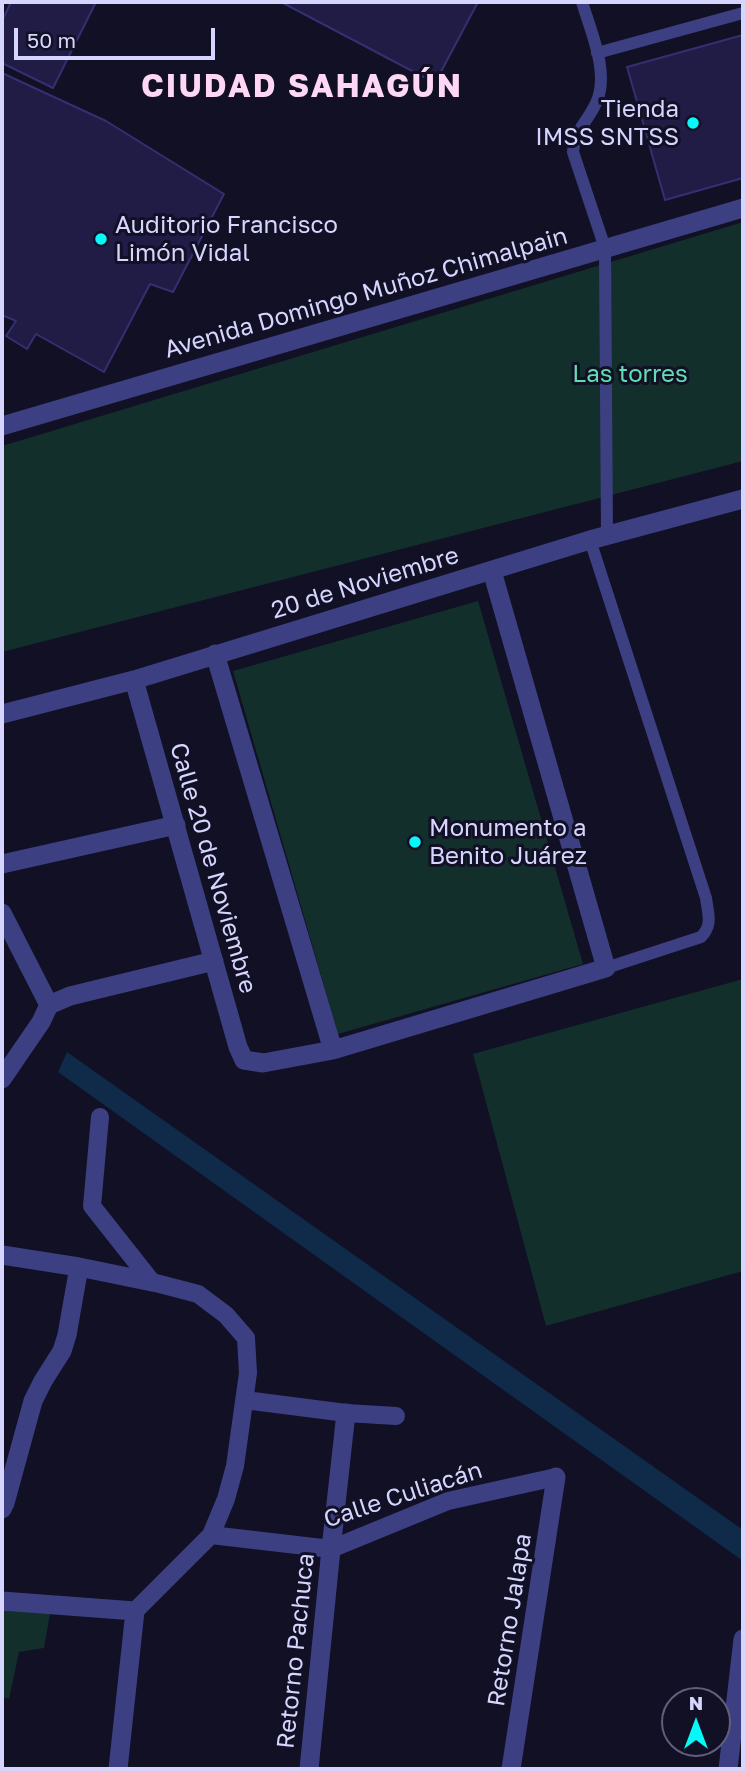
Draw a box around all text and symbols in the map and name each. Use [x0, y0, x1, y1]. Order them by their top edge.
scale bar [18, 14, 219, 58]
text: 50 m [27, 27, 76, 53]
district label: CIUDAD SAHAGÚN [143, 68, 461, 106]
place label: Tienda IMSS SNTSS [535, 95, 679, 151]
marker: Tienda IMSS SNTSS [685, 115, 701, 131]
place label: Auditorio Francisco Limón Vidal [115, 211, 338, 267]
street label: Avenida Domingo Muñoz Chimalpain [161, 222, 571, 364]
marker: Auditorio Francisco Limón Vidal [93, 231, 109, 247]
park label: Las torres [572, 360, 688, 388]
street label: 20 de Noviembre [268, 541, 462, 625]
street label: Calle 20 de Noviembre [163, 739, 263, 997]
place label: Monumento a Benito Juárez [429, 814, 587, 870]
marker: Monumento a Benito Juárez [407, 834, 423, 850]
street label: Calle Culiacán [320, 1456, 486, 1534]
street label: Retorno Jalapa [482, 1531, 538, 1709]
street label: Retorno Pachuca [271, 1552, 321, 1750]
north arrow [661, 1687, 731, 1757]
text: N [689, 1691, 703, 1714]

